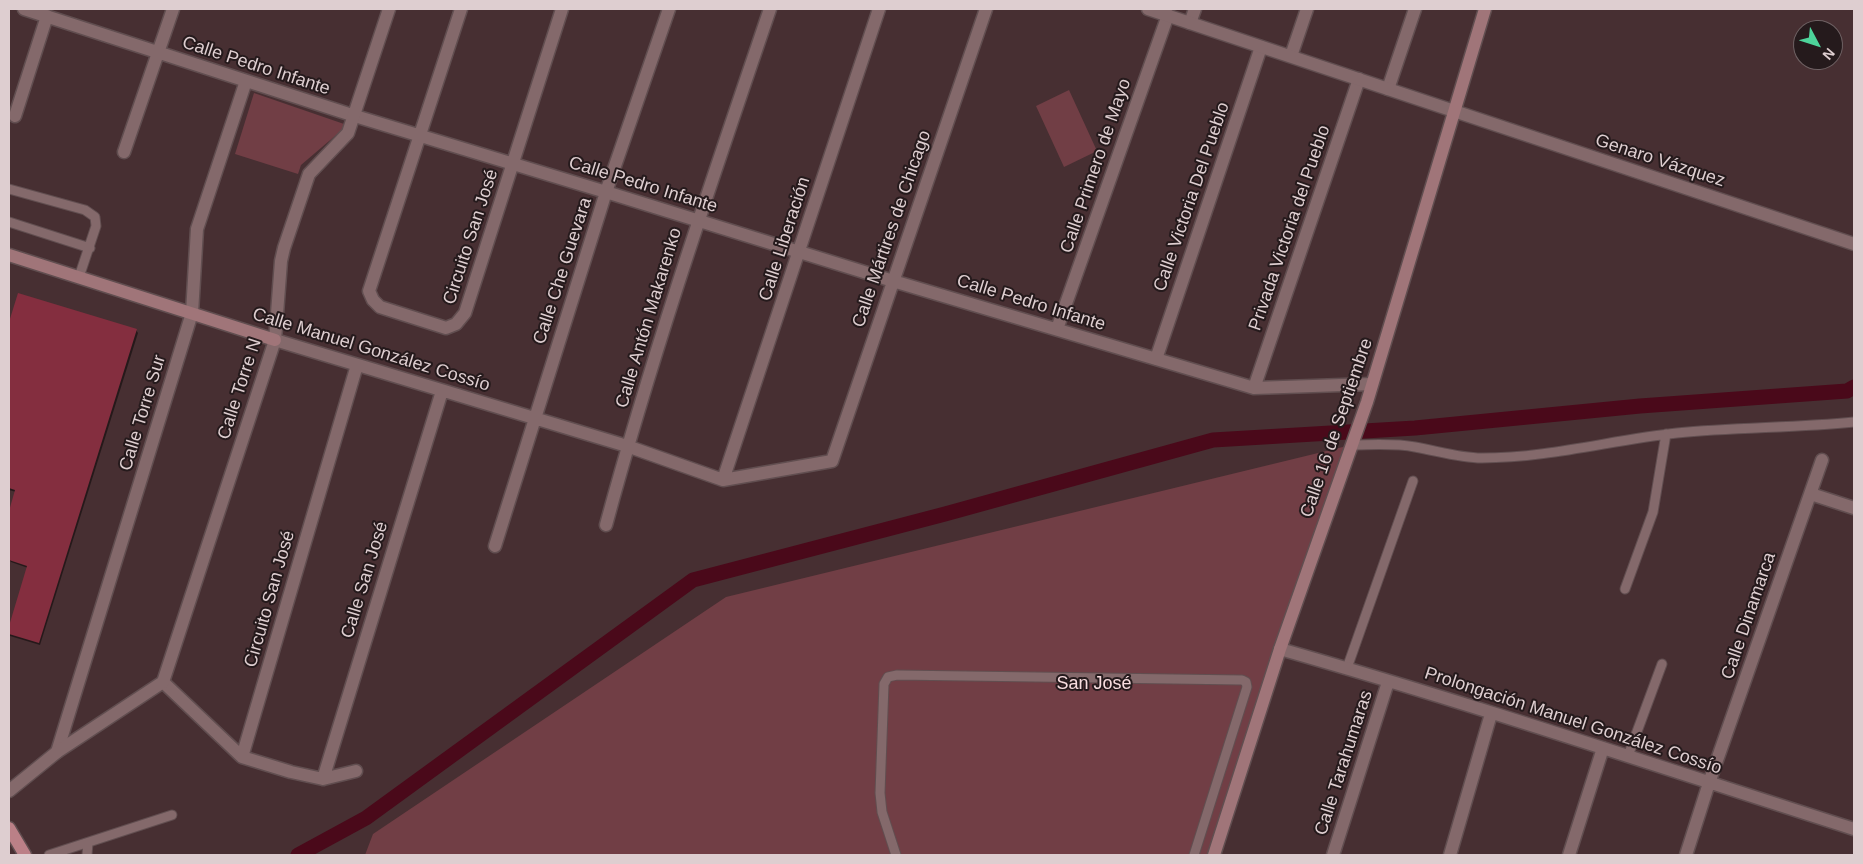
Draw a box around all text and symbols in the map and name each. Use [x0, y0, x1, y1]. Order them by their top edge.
north arrow [1793, 20, 1843, 70]
street label: Calle Pedro Infante [179, 32, 333, 100]
text: N [1819, 45, 1838, 63]
street label: Calle Primero de Mayo [1056, 76, 1136, 256]
street label: Calle Victoria Del Pueblo [1149, 100, 1235, 294]
street label: Privada Victoria del Pueblo [1245, 122, 1335, 334]
street label: Calle Mártires de Chicago [848, 128, 936, 330]
street label: Genaro Vázquez [1592, 130, 1728, 192]
street label: Calle Pedro Infante [566, 152, 720, 218]
street label: Circuito San José [439, 167, 503, 307]
street label: Calle Liberación [755, 174, 815, 304]
street label: Calle Che Guevara [529, 195, 597, 347]
street label: Calle Antón Makarenko [611, 225, 687, 411]
street label: Calle Pedro Infante [954, 270, 1108, 336]
street label: Calle Manuel González Cossío [250, 304, 492, 396]
street label: Calle Torre N [214, 336, 266, 442]
street label: Calle 16 de Septiembre [1296, 336, 1378, 520]
street label: Calle Torre Sur [115, 352, 171, 474]
street label: Calle San José [337, 519, 393, 641]
street label: Circuito San José [240, 528, 300, 670]
street label: Calle Dinamarca [1717, 550, 1781, 682]
street label: Prolongación Manuel González Cossío [1422, 663, 1724, 779]
park label: San José [1056, 673, 1132, 695]
street label: Calle Tarahumaras [1310, 688, 1378, 838]

